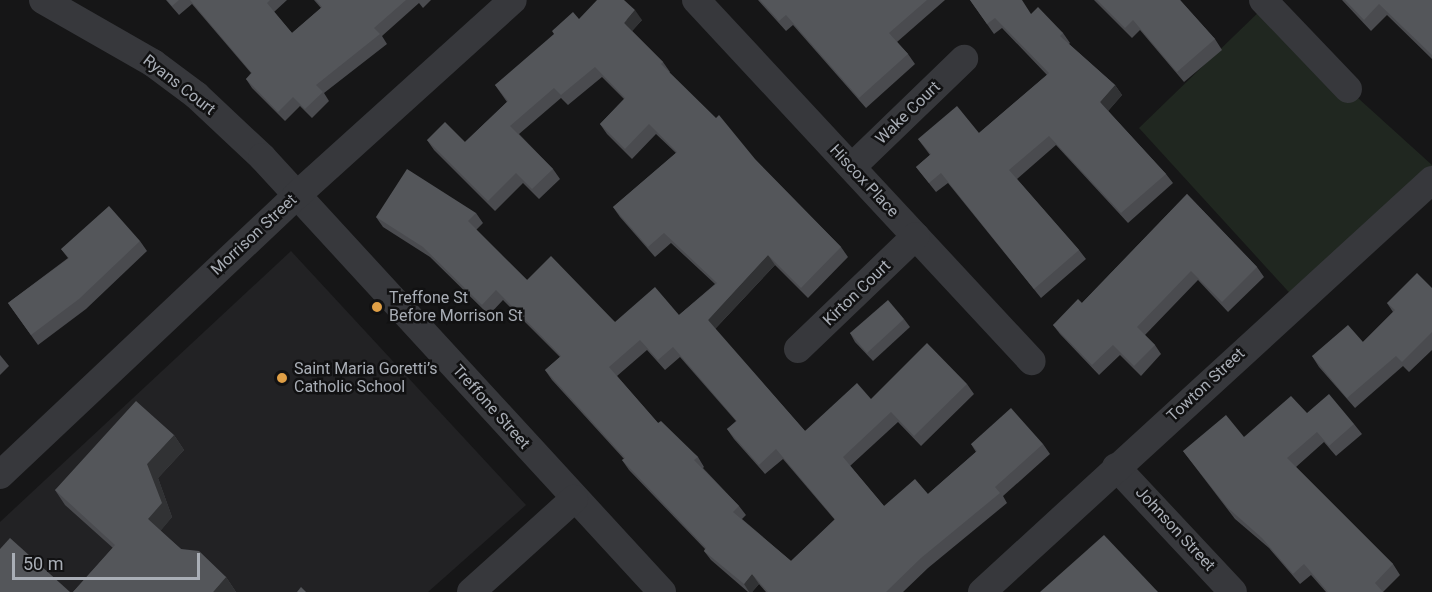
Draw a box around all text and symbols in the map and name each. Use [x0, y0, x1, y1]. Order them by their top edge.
street label: Ryans Court [139, 51, 219, 119]
street label: Wake Court [872, 77, 944, 149]
street label: Hiscox Place [825, 141, 903, 221]
street label: Morrison Street [207, 190, 301, 280]
street label: Kirton Court [819, 256, 895, 330]
place label: Treffone St Before Morrison St [389, 288, 523, 326]
marker: Treffone St Before Morrison St [370, 300, 384, 314]
street label: Towton Street [1163, 344, 1249, 426]
place label: Saint Maria Goretti’s Catholic School [294, 359, 438, 397]
street label: Treffone Street [448, 361, 534, 453]
marker: Saint Maria Goretti’s Catholic School [275, 371, 289, 385]
street label: Johnson Street [1131, 483, 1219, 575]
scale bar [15, 541, 202, 579]
text: 50 m [23, 553, 63, 574]

